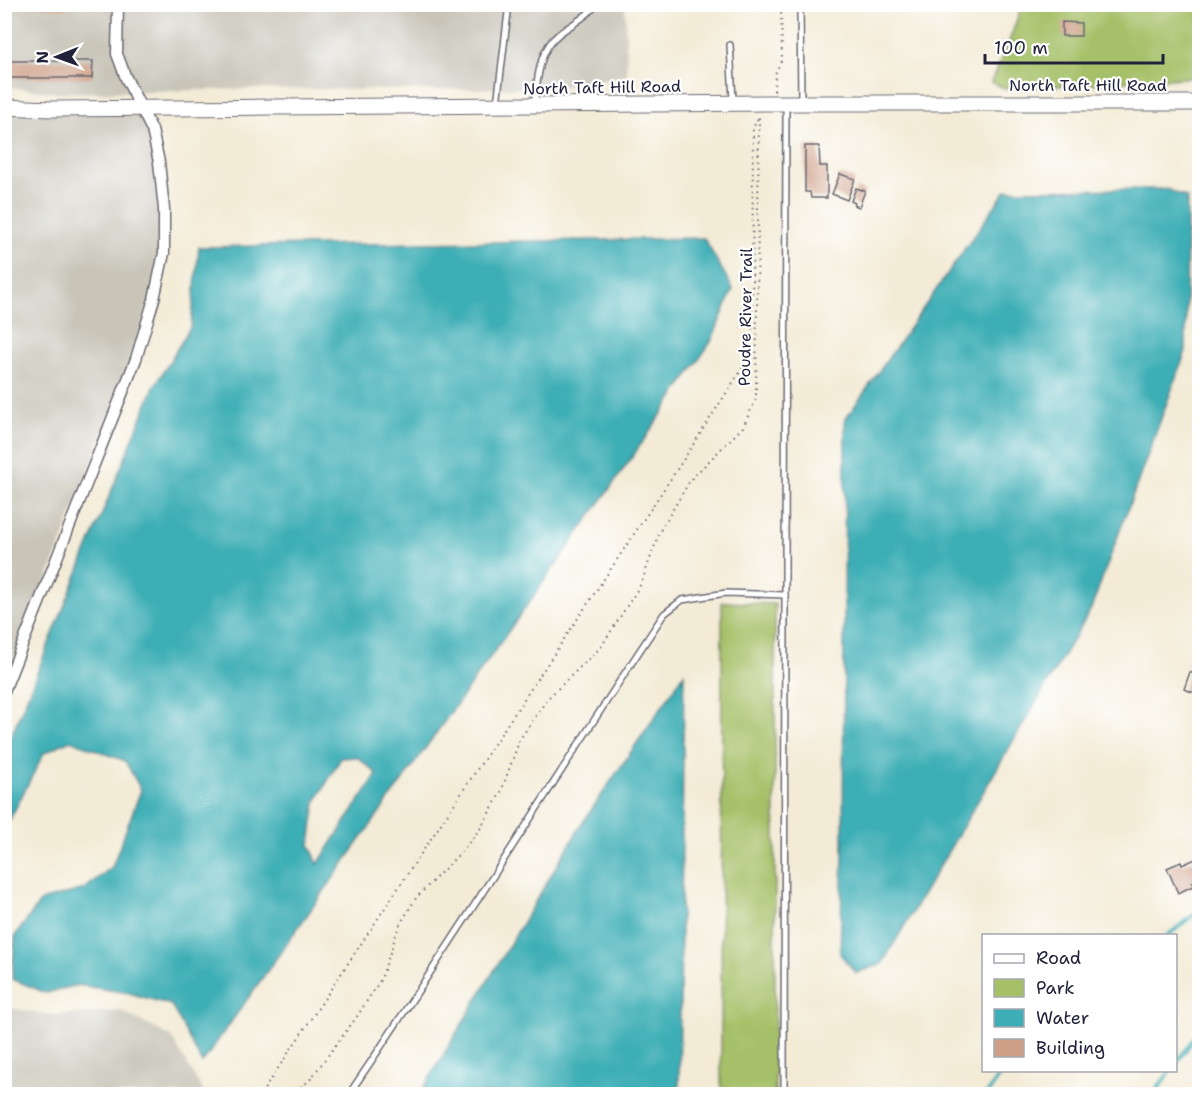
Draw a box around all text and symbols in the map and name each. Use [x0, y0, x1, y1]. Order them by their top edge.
north arrow [27, 27, 87, 87]
scale bar [985, 27, 1164, 65]
text: 100 m [994, 36, 1048, 60]
text: N [32, 51, 53, 64]
street label: North Taft Hill Road [1009, 75, 1167, 96]
street label: North Taft Hill Road [523, 76, 681, 99]
street label: Poudre River Trail [734, 247, 757, 386]
legend [982, 934, 1177, 1072]
text: Road [1036, 946, 1081, 970]
text: Park [1036, 976, 1075, 1000]
text: Water [1036, 1006, 1089, 1030]
text: Building [1036, 1036, 1105, 1060]

